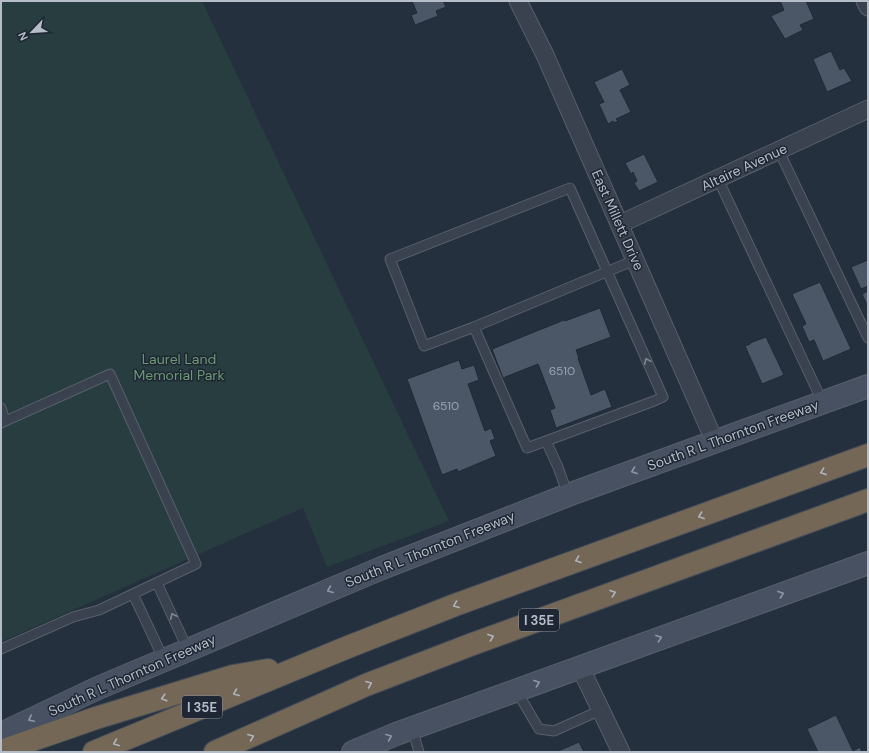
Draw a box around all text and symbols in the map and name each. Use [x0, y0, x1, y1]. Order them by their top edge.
north arrow [12, 12, 52, 52]
text: N [15, 30, 31, 43]
street label: Altaire Avenue [698, 139, 790, 195]
street label: East Millett Drive [588, 167, 648, 273]
park label: Laurel Land Memorial Park [133, 350, 225, 384]
one-way arrow [644, 358, 652, 366]
house number: 6510 [549, 363, 575, 379]
street label: South R L Thornton Freeway [645, 395, 821, 474]
house number: 6510 [433, 398, 459, 414]
one-way arrow [630, 466, 637, 474]
one-way arrow [819, 467, 826, 475]
street label: South R L Thornton Freeway [343, 507, 518, 591]
one-way arrow [697, 511, 704, 520]
one-way arrow [575, 556, 582, 564]
one-way arrow [327, 585, 334, 593]
one-way arrow [609, 589, 616, 597]
one-way arrow [778, 591, 785, 599]
one-way arrow [453, 600, 460, 608]
road number: I 35E [519, 609, 559, 631]
one-way arrow [170, 613, 178, 621]
street label: South R L Thornton Freeway [46, 630, 219, 720]
one-way arrow [487, 634, 494, 642]
one-way arrow [655, 635, 662, 643]
one-way arrow [533, 679, 540, 687]
one-way arrow [366, 680, 373, 688]
one-way arrow [232, 689, 239, 697]
one-way arrow [161, 693, 168, 702]
road number: I 35E [182, 696, 222, 718]
one-way arrow [28, 714, 36, 722]
one-way arrow [246, 734, 254, 742]
one-way arrow [384, 734, 392, 742]
one-way arrow [112, 738, 119, 746]

